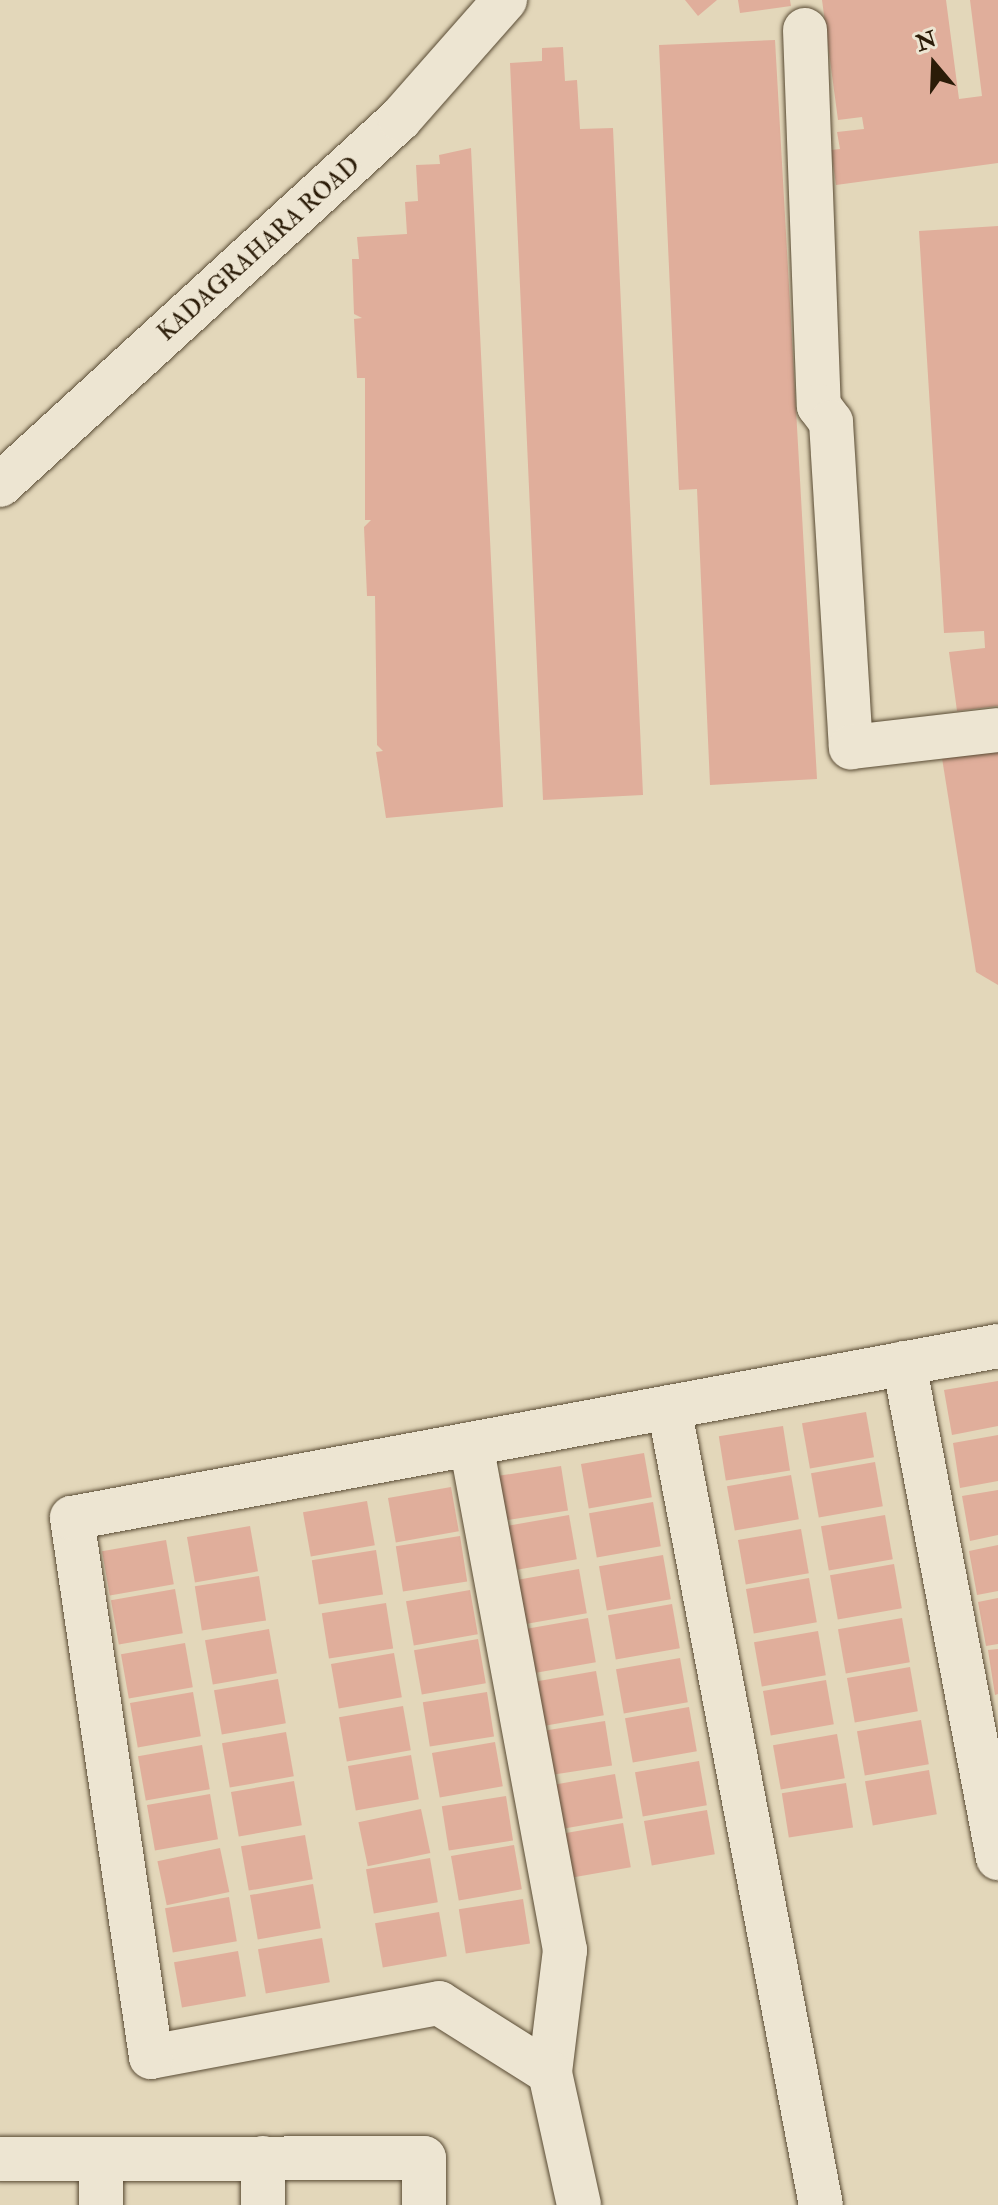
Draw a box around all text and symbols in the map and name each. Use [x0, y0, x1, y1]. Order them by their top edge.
north arrow [894, 24, 974, 104]
text: N [912, 25, 940, 58]
street label: KADAGRAHARA ROAD [152, 151, 366, 347]

